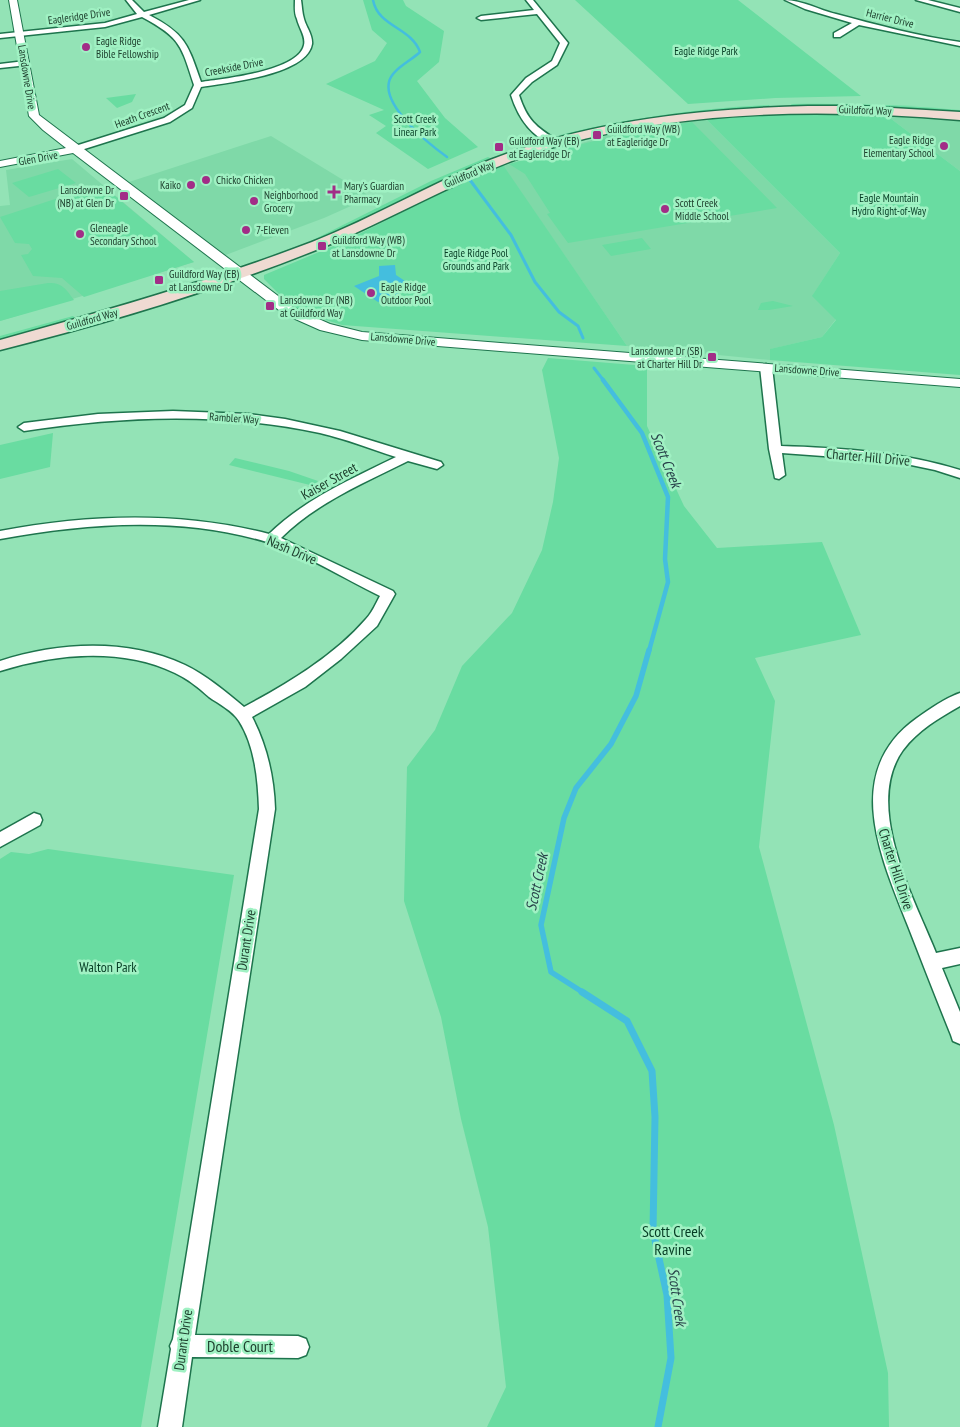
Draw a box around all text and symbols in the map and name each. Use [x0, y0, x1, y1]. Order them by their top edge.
street label: Eagleridge Drive [47, 5, 111, 27]
street label: Harrier Drive [865, 5, 916, 31]
place label: Eagle Ridge Bible Fellowship [96, 34, 159, 61]
marker: Eagle Ridge Bible Fellowship [80, 41, 92, 53]
street label: Lansdowne Drive [15, 44, 39, 111]
park label: Eagle Ridge Park [674, 44, 739, 58]
street label: Creekside Drive [204, 54, 265, 79]
street label: Heath Crescent [113, 99, 171, 131]
street label: Guildford Way [838, 102, 893, 118]
park label: Scott Creek Linear Park [394, 112, 437, 139]
place label: Guildford Way (WB) at Eagleridge Dr [607, 122, 680, 149]
marker: Guildford Way (WB) at Eagleridge Dr [591, 129, 603, 141]
place label: Eagle Ridge Elementary School [864, 133, 934, 160]
place label: Guildford Way (EB) at Eagleridge Dr [509, 134, 579, 161]
marker: Eagle Ridge Elementary School [938, 140, 950, 152]
marker: Guildford Way (EB) at Eagleridge Dr [493, 141, 505, 153]
street label: Glen Drive [17, 148, 59, 168]
street label: Guildford Way [442, 157, 497, 191]
place label: Chicko Chicken [216, 173, 273, 187]
marker: Chicko Chicken [200, 174, 212, 186]
place label: Kaiko [160, 178, 181, 192]
marker: Kaiko [185, 179, 197, 191]
place label: Mary's Guardian Pharmacy [344, 179, 404, 206]
place label: Lansdowne Dr (NB) at Glen Dr [57, 183, 114, 210]
marker: Mary's Guardian Pharmacy [328, 186, 340, 198]
place label: Neighborhood Grocery [264, 188, 318, 215]
marker: Lansdowne Dr (NB) at Glen Dr [118, 190, 130, 202]
park label: Eagle Mountain Hydro Right-of-Way [852, 191, 927, 218]
marker: Neighborhood Grocery [248, 195, 260, 207]
place label: Scott Creek Middle School [675, 196, 729, 223]
marker: Scott Creek Middle School [659, 203, 671, 215]
place label: Gleneagle Secondary School [90, 221, 157, 248]
place label: 7-Eleven [256, 223, 289, 237]
marker: 7-Eleven [240, 224, 252, 236]
marker: Gleneagle Secondary School [74, 228, 86, 240]
place label: Guildford Way (WB) at Lansdowne Dr [332, 233, 405, 260]
marker: Guildford Way (WB) at Lansdowne Dr [316, 240, 328, 252]
park label: Eagle Ridge Pool Grounds and Park [443, 246, 510, 273]
place label: Guildford Way (EB) at Lansdowne Dr [169, 267, 239, 294]
marker: Guildford Way (EB) at Lansdowne Dr [153, 274, 165, 286]
place label: Eagle Ridge Outdoor Pool [381, 280, 432, 307]
marker: Eagle Ridge Outdoor Pool [365, 287, 377, 299]
place label: Lansdowne Dr (NB) at Guildford Way [280, 293, 353, 320]
marker: Lansdowne Dr (NB) at Guildford Way [264, 300, 276, 312]
street label: Guildford Way [65, 305, 120, 333]
street label: Lansdowne Drive [370, 329, 436, 349]
place label: Lansdowne Dr (SB) at Charter Hill Dr [631, 344, 702, 371]
marker: Lansdowne Dr (SB) at Charter Hill Dr [706, 351, 718, 363]
street label: Lansdowne Drive [774, 361, 840, 379]
street label: Rambler Way [209, 409, 260, 427]
water label: Scott Creek [647, 429, 687, 492]
street label: Charter Hill Drive [825, 444, 911, 470]
street label: Kaiser Street [298, 458, 360, 504]
street label: Nash Drive [264, 531, 320, 569]
street label: Charter Hill Drive [874, 826, 918, 912]
water label: Scott Creek [521, 849, 552, 912]
street label: Durant Drive [232, 908, 260, 972]
park label: Walton Park [79, 958, 137, 976]
park label: Scott Creek Ravine [642, 1221, 705, 1259]
water label: Scott Creek [664, 1267, 691, 1329]
street label: Durant Drive [170, 1308, 196, 1372]
street label: Doble Court [207, 1336, 274, 1356]

